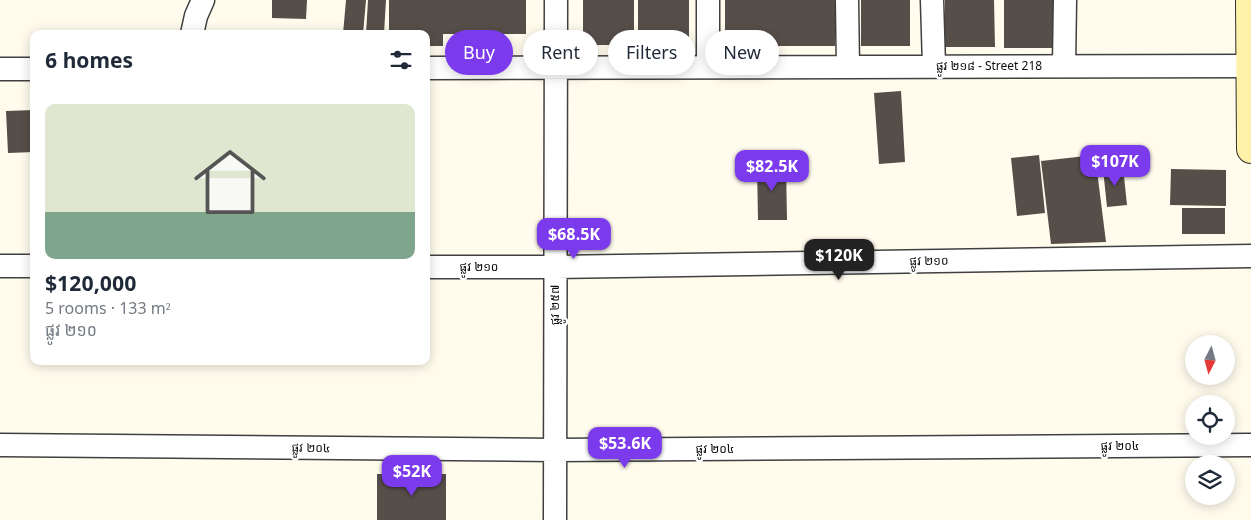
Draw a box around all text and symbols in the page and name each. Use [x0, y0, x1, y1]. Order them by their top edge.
chip: Buy [445, 30, 513, 75]
chip: Rent [523, 30, 598, 75]
chip: Filters [608, 30, 695, 75]
chip: New [705, 30, 779, 75]
text: 6 homes [45, 46, 133, 74]
icon: filters [387, 46, 415, 74]
street label: ផ្លូវ ២១៨ - Street 218 [936, 57, 1042, 77]
icon: home [185, 137, 275, 227]
pin: $107K [1080, 144, 1150, 187]
pin: $82.5K [731, 150, 813, 192]
text: $107K [1091, 150, 1139, 172]
text: $82.5K [746, 155, 798, 177]
pin: $68.5K [533, 218, 615, 260]
text: $68.5K [548, 223, 600, 245]
pin: $120K [804, 238, 874, 281]
text: $120K [815, 244, 863, 266]
street label: ផ្លូវ ២១០ [909, 252, 949, 272]
street label: ផ្លូវ ២១០ [460, 258, 498, 278]
text: $120,000 [45, 269, 136, 297]
street label: ផ្លូវ ២៥៧ [546, 285, 566, 325]
text: 5 rooms · 133 m² [45, 297, 171, 319]
text: ផ្លូវ ២១០ [45, 319, 97, 341]
north arrow [1185, 335, 1235, 385]
map controls [1185, 335, 1235, 505]
button: locate [1185, 395, 1235, 445]
pin: $53.6K [584, 426, 666, 469]
text: $53.6K [599, 432, 651, 454]
street label: ផ្លូវ ២០៤ [1101, 437, 1139, 457]
street label: ផ្លូវ ២០៤ [291, 439, 331, 459]
street label: ផ្លូវ ២០៤ [696, 440, 734, 460]
pin: $52K [382, 454, 442, 497]
button: layers [1185, 455, 1235, 505]
text: $52K [393, 460, 431, 482]

